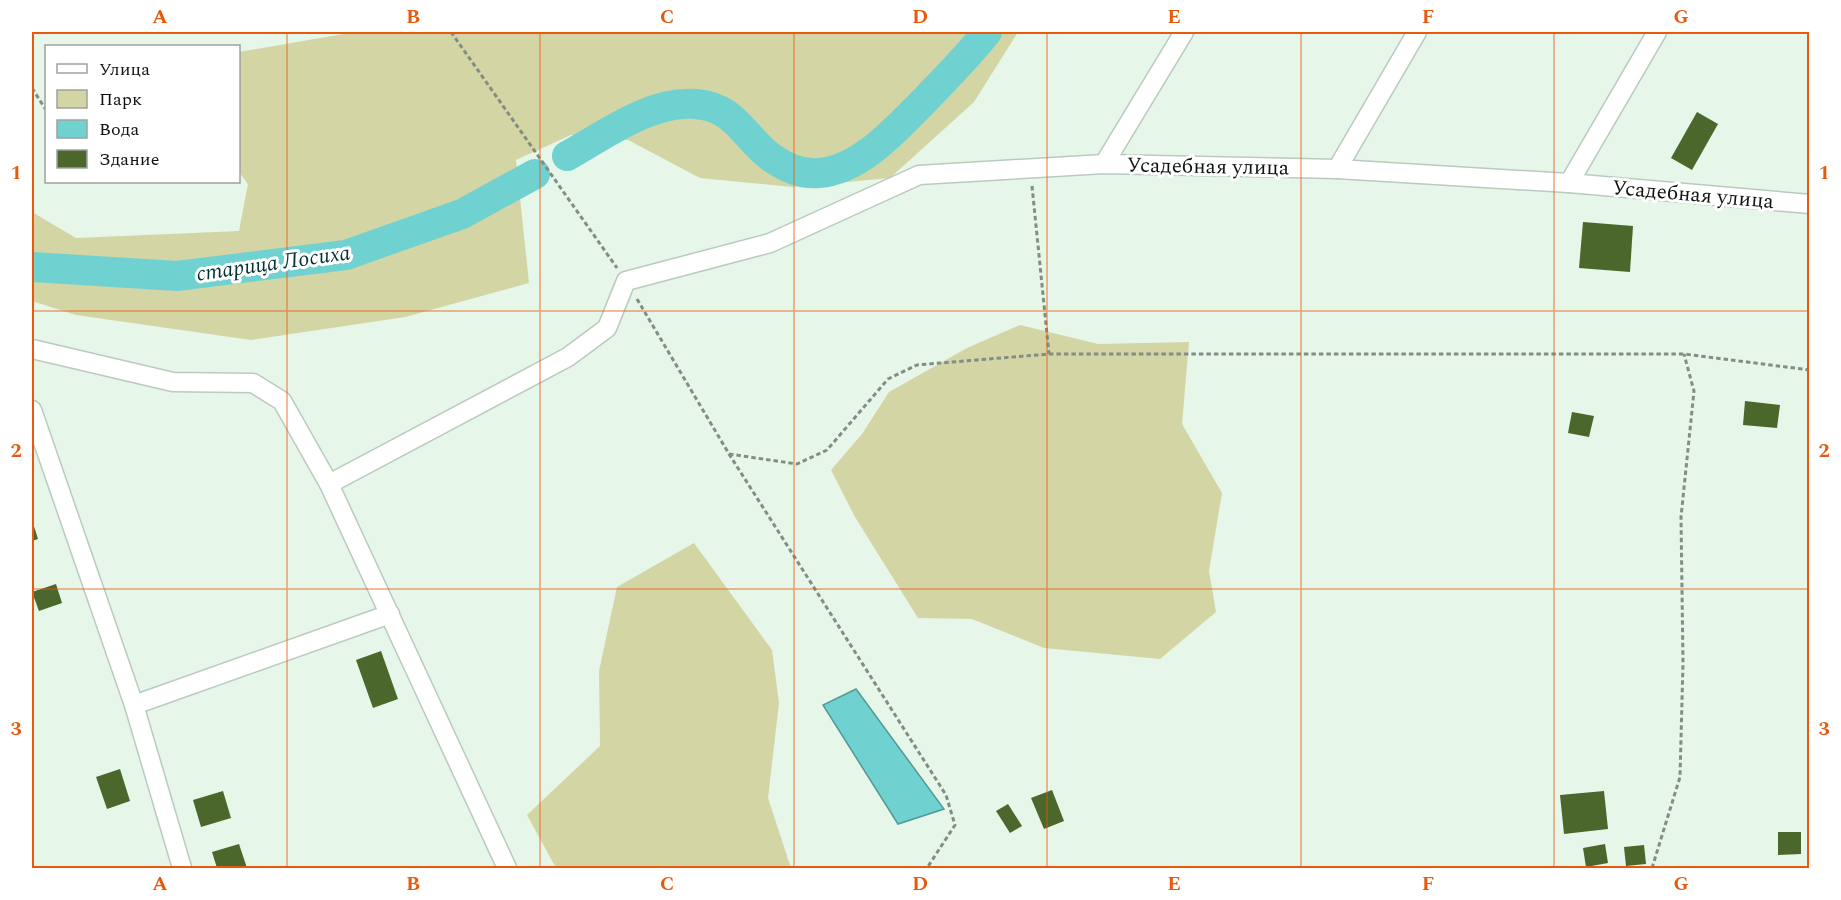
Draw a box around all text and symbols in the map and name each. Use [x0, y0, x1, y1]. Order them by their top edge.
text: A [152, 2, 168, 32]
text: B [406, 2, 420, 32]
text: C [660, 2, 674, 32]
text: D [912, 2, 928, 32]
text: E [1167, 2, 1181, 32]
text: F [1422, 2, 1434, 32]
text: G [1673, 2, 1689, 32]
legend [45, 45, 240, 183]
text: Улица [99, 56, 150, 83]
text: Парк [99, 86, 142, 113]
text: Вода [99, 116, 139, 143]
text: Здание [99, 146, 159, 173]
street label: Усадебная улица [1127, 150, 1290, 184]
text: 1 [10, 158, 22, 188]
text: 1 [1818, 158, 1830, 188]
street label: Усадебная улица [1611, 172, 1776, 218]
water label: старица Лосиха [194, 236, 352, 291]
text: 2 [10, 436, 22, 466]
text: 2 [1818, 436, 1830, 466]
text: 3 [10, 714, 22, 744]
text: 3 [1818, 714, 1830, 744]
text: A [152, 869, 168, 899]
text: B [406, 869, 420, 899]
text: C [660, 869, 674, 899]
text: D [912, 869, 928, 899]
text: E [1167, 869, 1181, 899]
text: F [1422, 869, 1434, 899]
text: G [1673, 869, 1689, 899]

